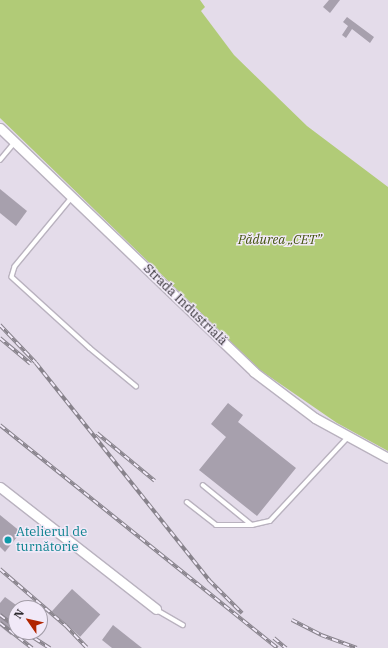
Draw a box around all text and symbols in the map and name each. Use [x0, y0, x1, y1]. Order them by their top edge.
park label: Pădurea „CET” [238, 232, 322, 248]
street label: Strada Industrială [140, 261, 230, 349]
place label: Atelierul de turnătorie [16, 525, 87, 556]
marker: Atelierul de turnătorie [3, 535, 13, 545]
north arrow [8, 600, 48, 640]
text: N [11, 606, 27, 621]

